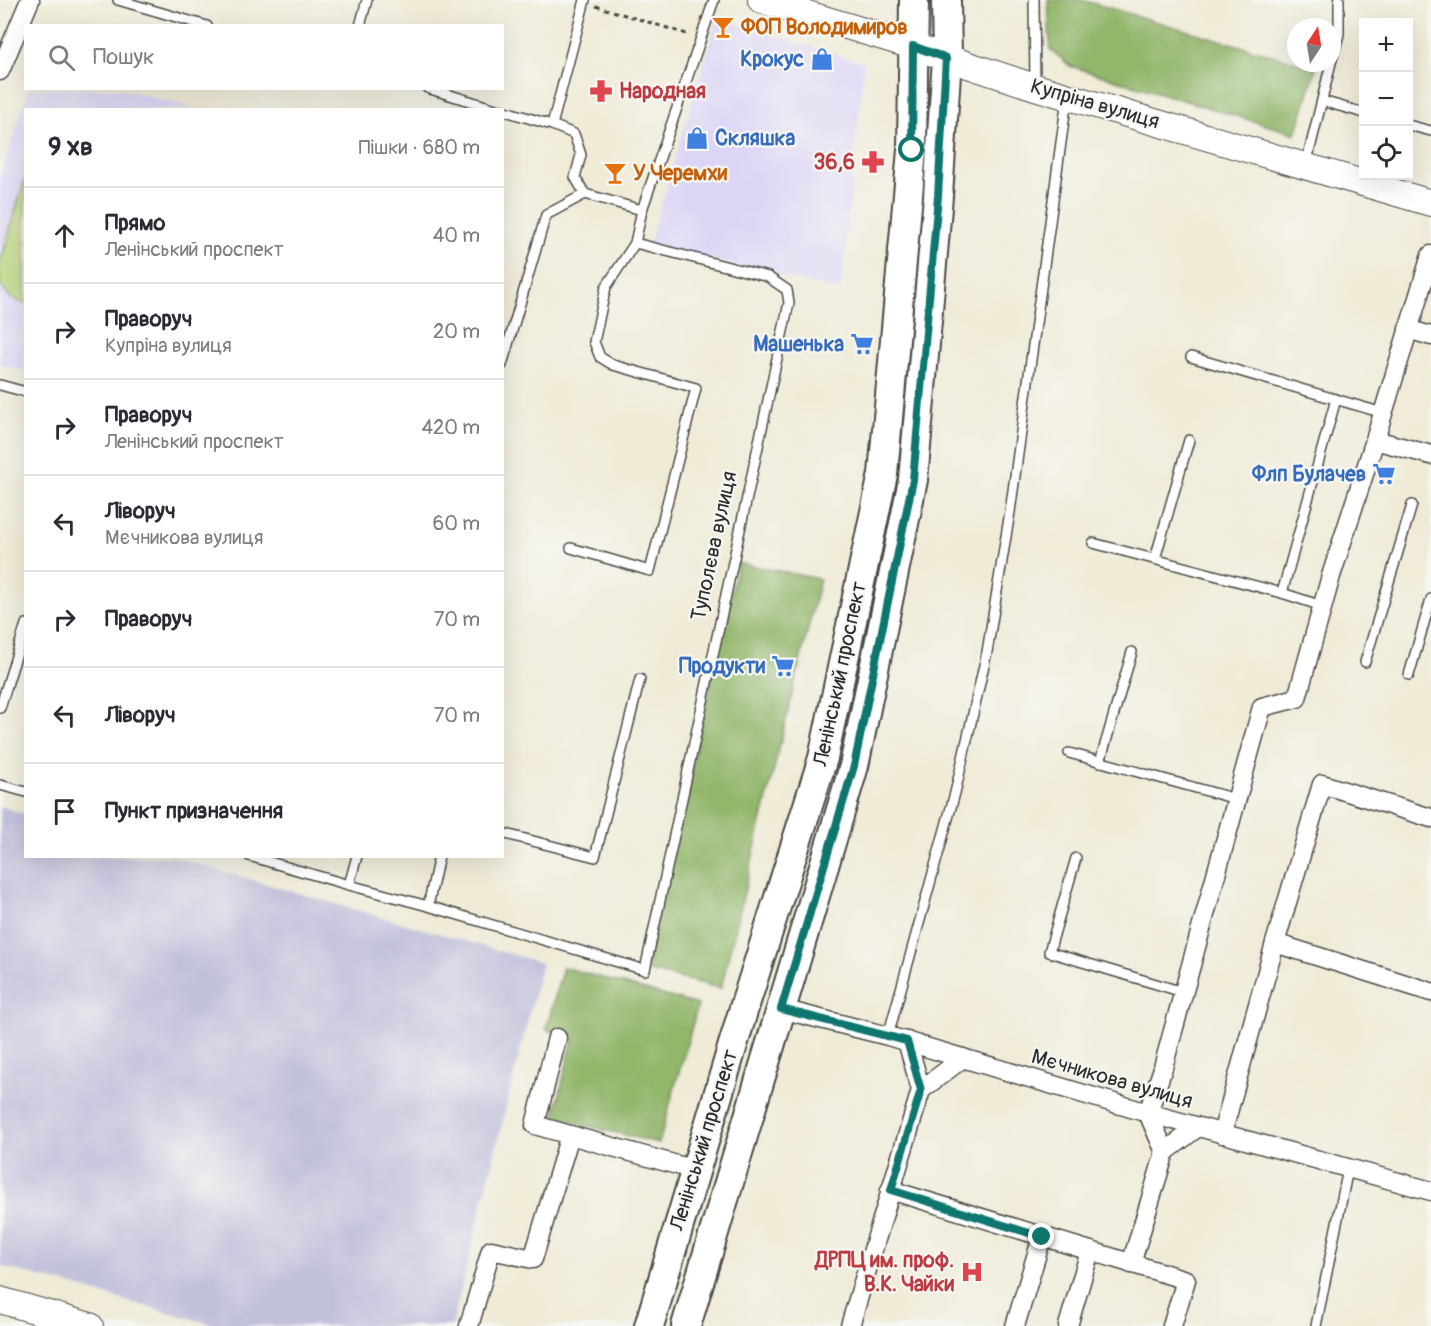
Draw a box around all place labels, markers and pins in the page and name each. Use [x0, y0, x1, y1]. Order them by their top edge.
bar icon: ФОП Володимиров [710, 14, 736, 40]
place label: ФОП Володимиров [740, 14, 908, 41]
place label: Крокус [740, 46, 804, 73]
shop icon: Крокус [809, 46, 835, 72]
pharmacy icon: Народная [588, 78, 614, 104]
place label: Народная [619, 78, 706, 105]
shop icon: Скляшка [684, 125, 710, 151]
place label: Скляшка [715, 125, 795, 152]
place label: 36,6 [814, 149, 855, 176]
pharmacy icon: 36,6 [860, 149, 886, 175]
bar icon: У Черемхи [602, 160, 628, 186]
place label: У Черемхи [633, 160, 728, 187]
place label: Машенька [753, 331, 844, 358]
supermarket icon: Машенька [849, 331, 875, 357]
place label: Флп Булачев [1251, 461, 1366, 488]
supermarket icon: Флп Булачев [1371, 461, 1397, 487]
place label: Продукти [679, 653, 766, 680]
supermarket icon: Продукти [770, 653, 796, 679]
place label: ДРПЦ им. проф. В.К. Чайки [813, 1247, 955, 1298]
hospital icon: ДРПЦ им. проф. В.К. Чайки [959, 1259, 985, 1285]

